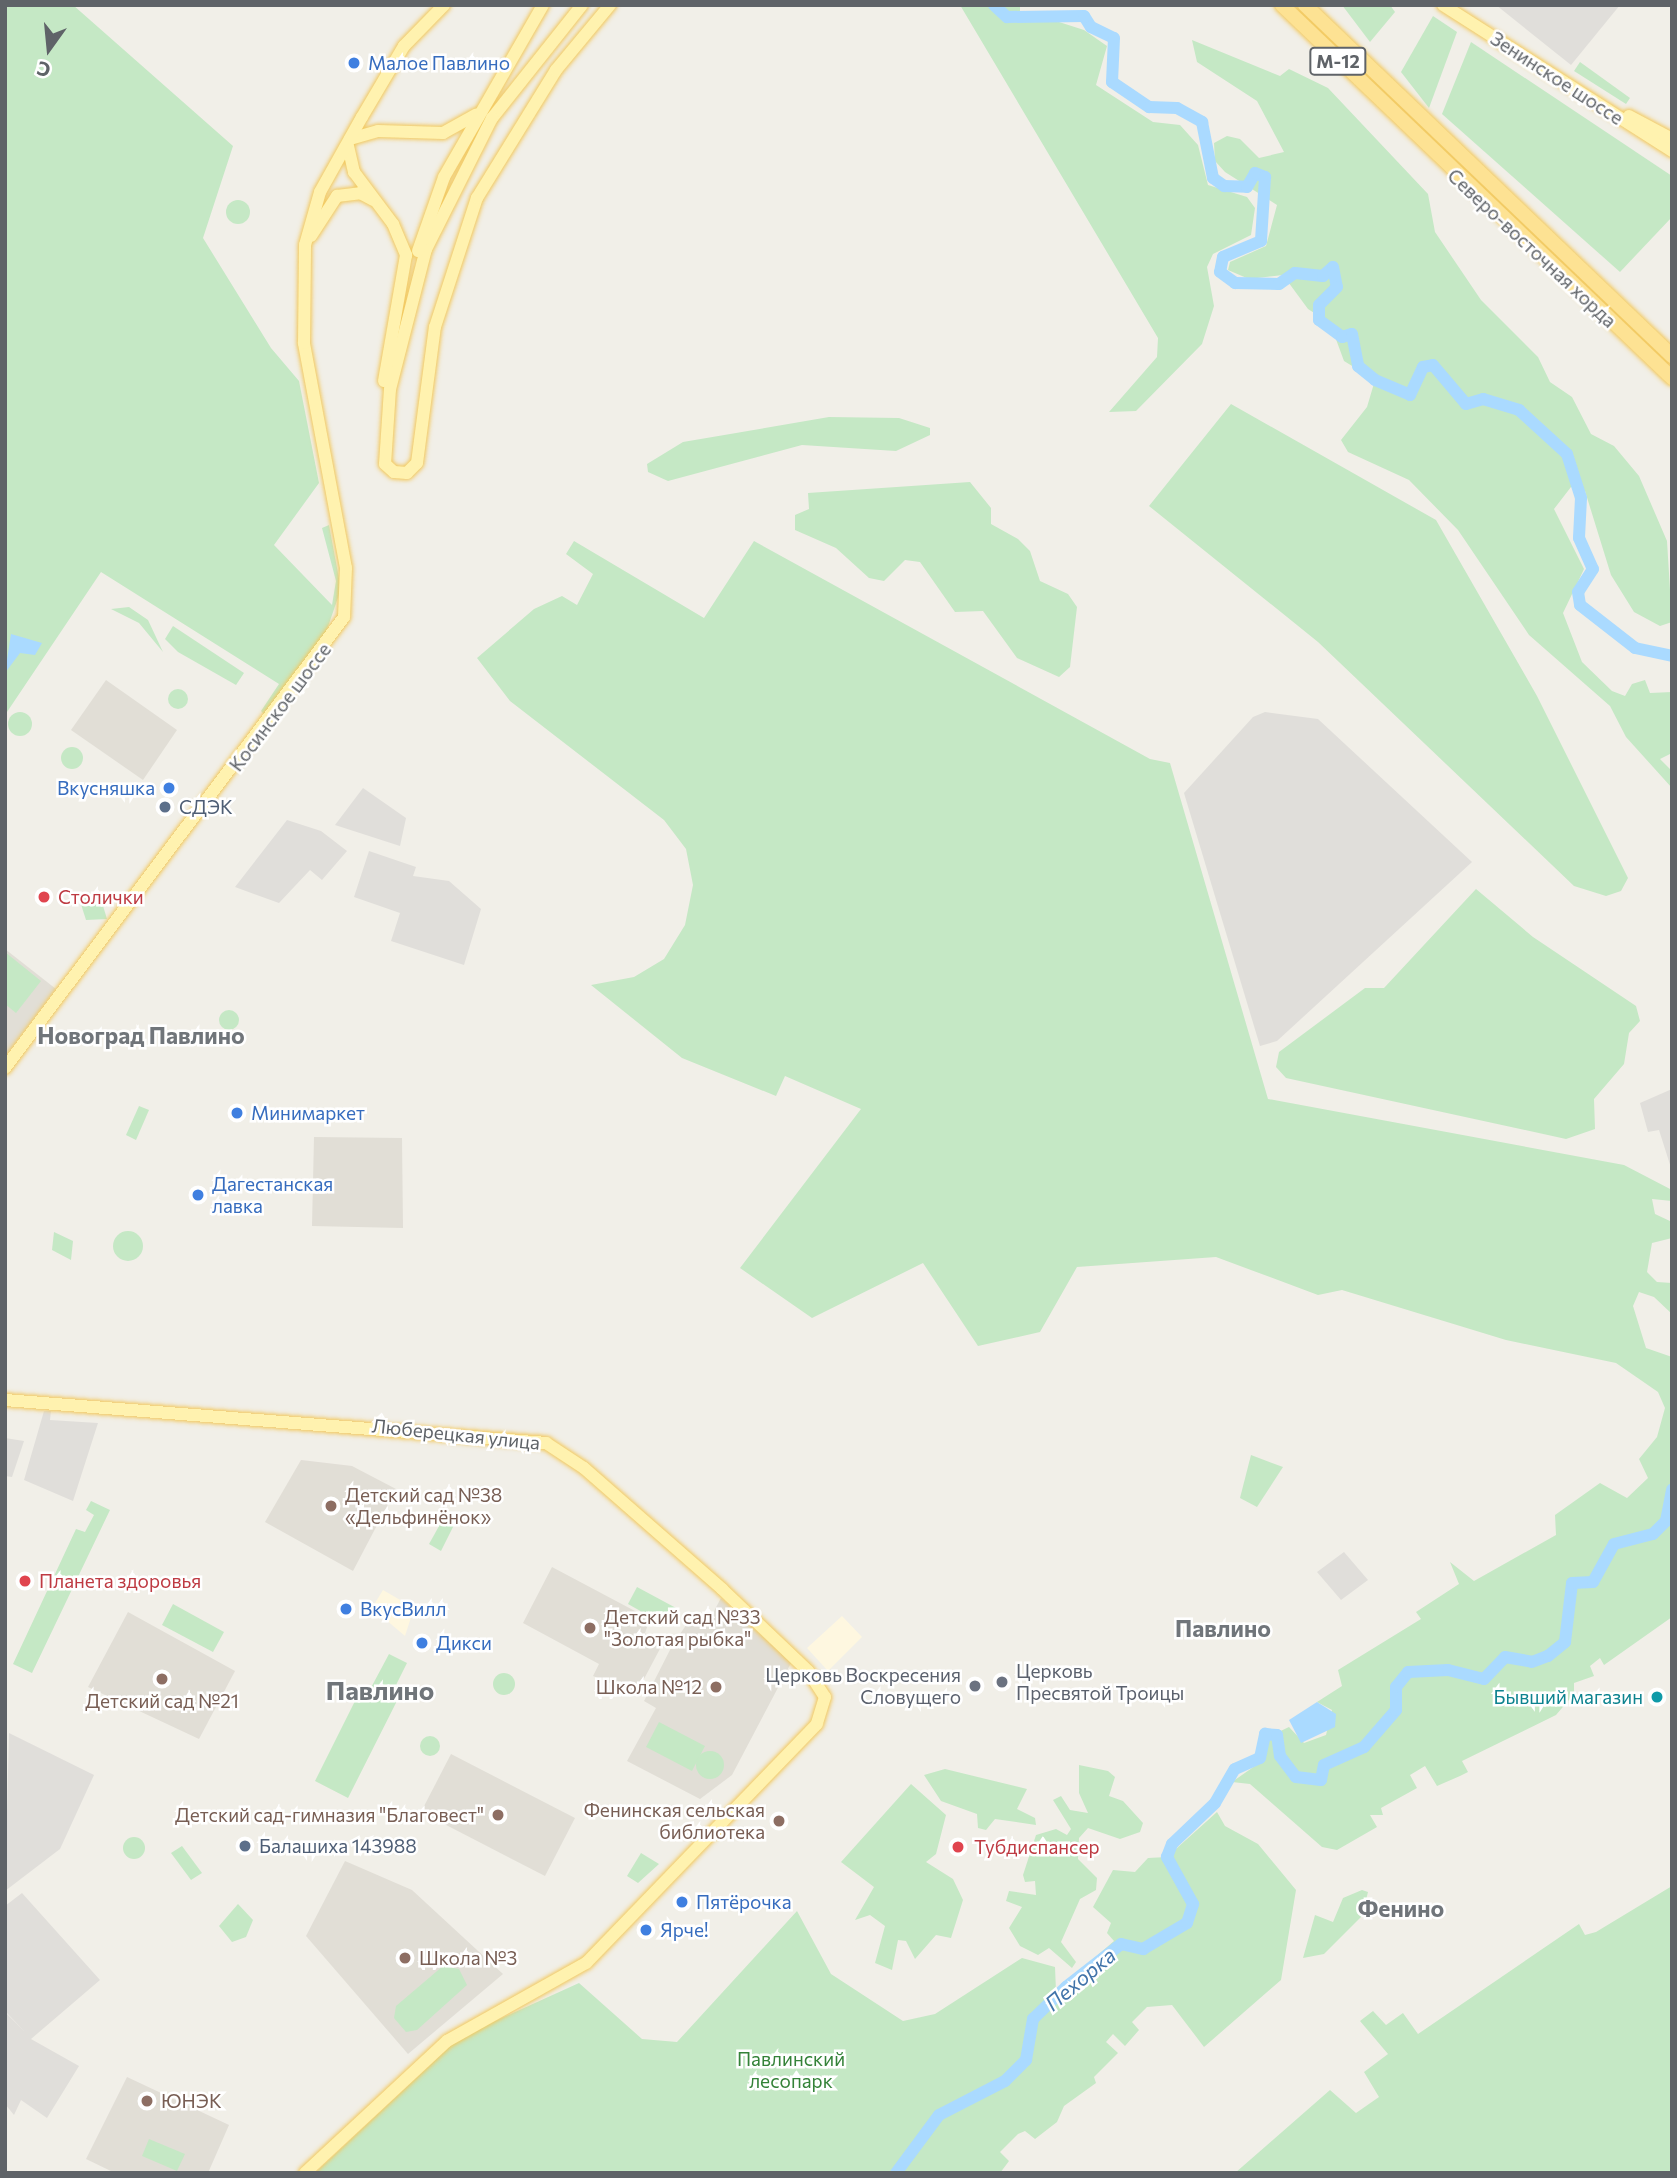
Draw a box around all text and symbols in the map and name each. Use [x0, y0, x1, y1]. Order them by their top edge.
north arrow [14, 14, 84, 84]
street label: Зенинское шоссе [1486, 27, 1628, 129]
road number: М-12 [1308, 46, 1368, 76]
place label: Малое Павлино [368, 52, 510, 74]
marker: Малое Павлино [346, 55, 362, 71]
text: С [34, 57, 53, 83]
street label: Северо-восточная хорда [1443, 164, 1621, 332]
street label: Косинское шоссе [224, 638, 336, 776]
place label: Вкусняшка [57, 777, 155, 799]
marker: Вкусняшка [161, 780, 177, 796]
place label: СДЭК [179, 796, 233, 818]
marker: СДЭК [157, 799, 173, 815]
place label: Столички [58, 886, 144, 908]
marker: Столички [36, 889, 52, 905]
district label: Новоград Павлино [37, 1021, 245, 1049]
place label: Минимаркет [251, 1102, 365, 1124]
marker: Минимаркет [229, 1105, 245, 1121]
place label: Дагестанская лавка [212, 1173, 333, 1217]
marker: Дагестанская лавка [190, 1187, 206, 1203]
street label: Люберецкая улица [371, 1414, 541, 1454]
place label: Детский сад №38 «Дельфинёнок» [345, 1484, 502, 1528]
marker: Детский сад №38 «Дельфинёнок» [323, 1498, 339, 1514]
place label: Планета здоровья [39, 1570, 201, 1592]
marker: Планета здоровья [17, 1573, 33, 1589]
place label: ВкусВилл [360, 1598, 446, 1620]
marker: ВкусВилл [338, 1601, 354, 1617]
place label: Детский сад №33 "Золотая рыбка" [604, 1606, 761, 1650]
district label: Павлино [1175, 1614, 1271, 1642]
marker: Детский сад №33 "Золотая рыбка" [582, 1620, 598, 1636]
place label: Дикси [436, 1632, 492, 1654]
marker: Дикси [414, 1635, 430, 1651]
place label: Церковь Пресвятой Троицы [1016, 1660, 1184, 1704]
place label: Церковь Воскресения Словущего [765, 1664, 961, 1708]
marker: Детский сад №21 [154, 1671, 170, 1687]
district label: Павлино [326, 1674, 434, 1706]
marker: Церковь Пресвятой Троицы [994, 1674, 1010, 1690]
place label: Школа №12 [596, 1676, 702, 1698]
marker: Церковь Воскресения Словущего [967, 1678, 983, 1694]
marker: Школа №12 [708, 1679, 724, 1695]
place label: Бывший магазин [1494, 1686, 1643, 1708]
marker: Бывший магазин [1649, 1689, 1665, 1705]
place label: Детский сад №21 [85, 1690, 239, 1712]
place label: Фенинская сельская библиотека [584, 1799, 765, 1843]
place label: Детский сад-гимназия "Благовест" [175, 1804, 484, 1826]
marker: Детский сад-гимназия "Благовест" [490, 1807, 506, 1823]
marker: Фенинская сельская библиотека [771, 1813, 787, 1829]
place label: Балашиха 143988 [259, 1835, 417, 1857]
place label: Тубдиспансер [974, 1836, 1100, 1858]
marker: Тубдиспансер [948, 1837, 968, 1857]
marker: Балашиха 143988 [237, 1838, 253, 1854]
place label: Пятёрочка [696, 1891, 792, 1913]
marker: Пятёрочка [674, 1894, 690, 1910]
district label: Фенино [1358, 1894, 1444, 1922]
place label: Ярче! [660, 1919, 708, 1941]
marker: Ярче! [638, 1922, 654, 1938]
water label: Пехорка [1040, 1942, 1120, 2016]
place label: Школа №3 [419, 1947, 517, 1969]
marker: Школа №3 [397, 1950, 413, 1966]
park label: Павлинский лесопарк [737, 2048, 845, 2092]
place label: ЮНЭК [161, 2090, 222, 2112]
marker: ЮНЭК [139, 2093, 155, 2109]

